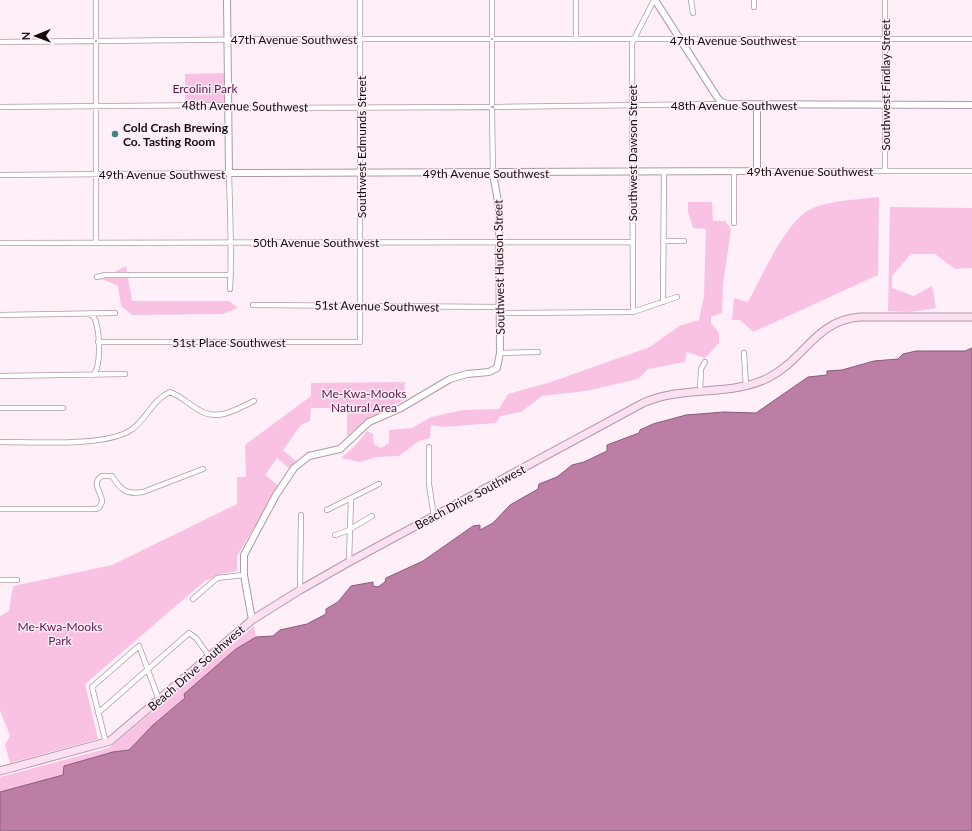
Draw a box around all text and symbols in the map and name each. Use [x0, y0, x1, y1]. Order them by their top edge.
north arrow [16, 16, 56, 56]
street label: Southwest Findlay Street [878, 19, 893, 151]
text: N [19, 32, 32, 41]
street label: 47th Avenue Southwest [231, 32, 358, 47]
street label: 47th Avenue Southwest [670, 33, 797, 48]
street label: Southwest Edmunds Street [354, 75, 369, 218]
park label: Ercolini Park [172, 81, 238, 96]
street label: Southwest Dawson Street [625, 84, 640, 221]
street label: 48th Avenue Southwest [182, 97, 309, 115]
street label: 48th Avenue Southwest [671, 98, 798, 113]
place label: Cold Crash Brewing Co. Tasting Room [123, 120, 229, 149]
marker: Cold Crash Brewing Co. Tasting Room [110, 129, 120, 139]
street label: 49th Avenue Southwest [747, 164, 874, 179]
street label: 49th Avenue Southwest [423, 166, 550, 181]
street label: 49th Avenue Southwest [99, 167, 226, 182]
street label: Southwest Hudson Street [490, 199, 508, 335]
street label: 50th Avenue Southwest [253, 235, 380, 250]
street label: 51st Avenue Southwest [314, 297, 440, 315]
street label: 51st Place Southwest [172, 335, 286, 350]
park label: Me-Kwa-Mooks Natural Area [322, 386, 406, 415]
street label: Beach Drive Southwest [412, 461, 529, 533]
park label: Me-Kwa-Mooks Park [18, 619, 102, 648]
street label: Beach Drive Southwest [145, 621, 248, 714]

